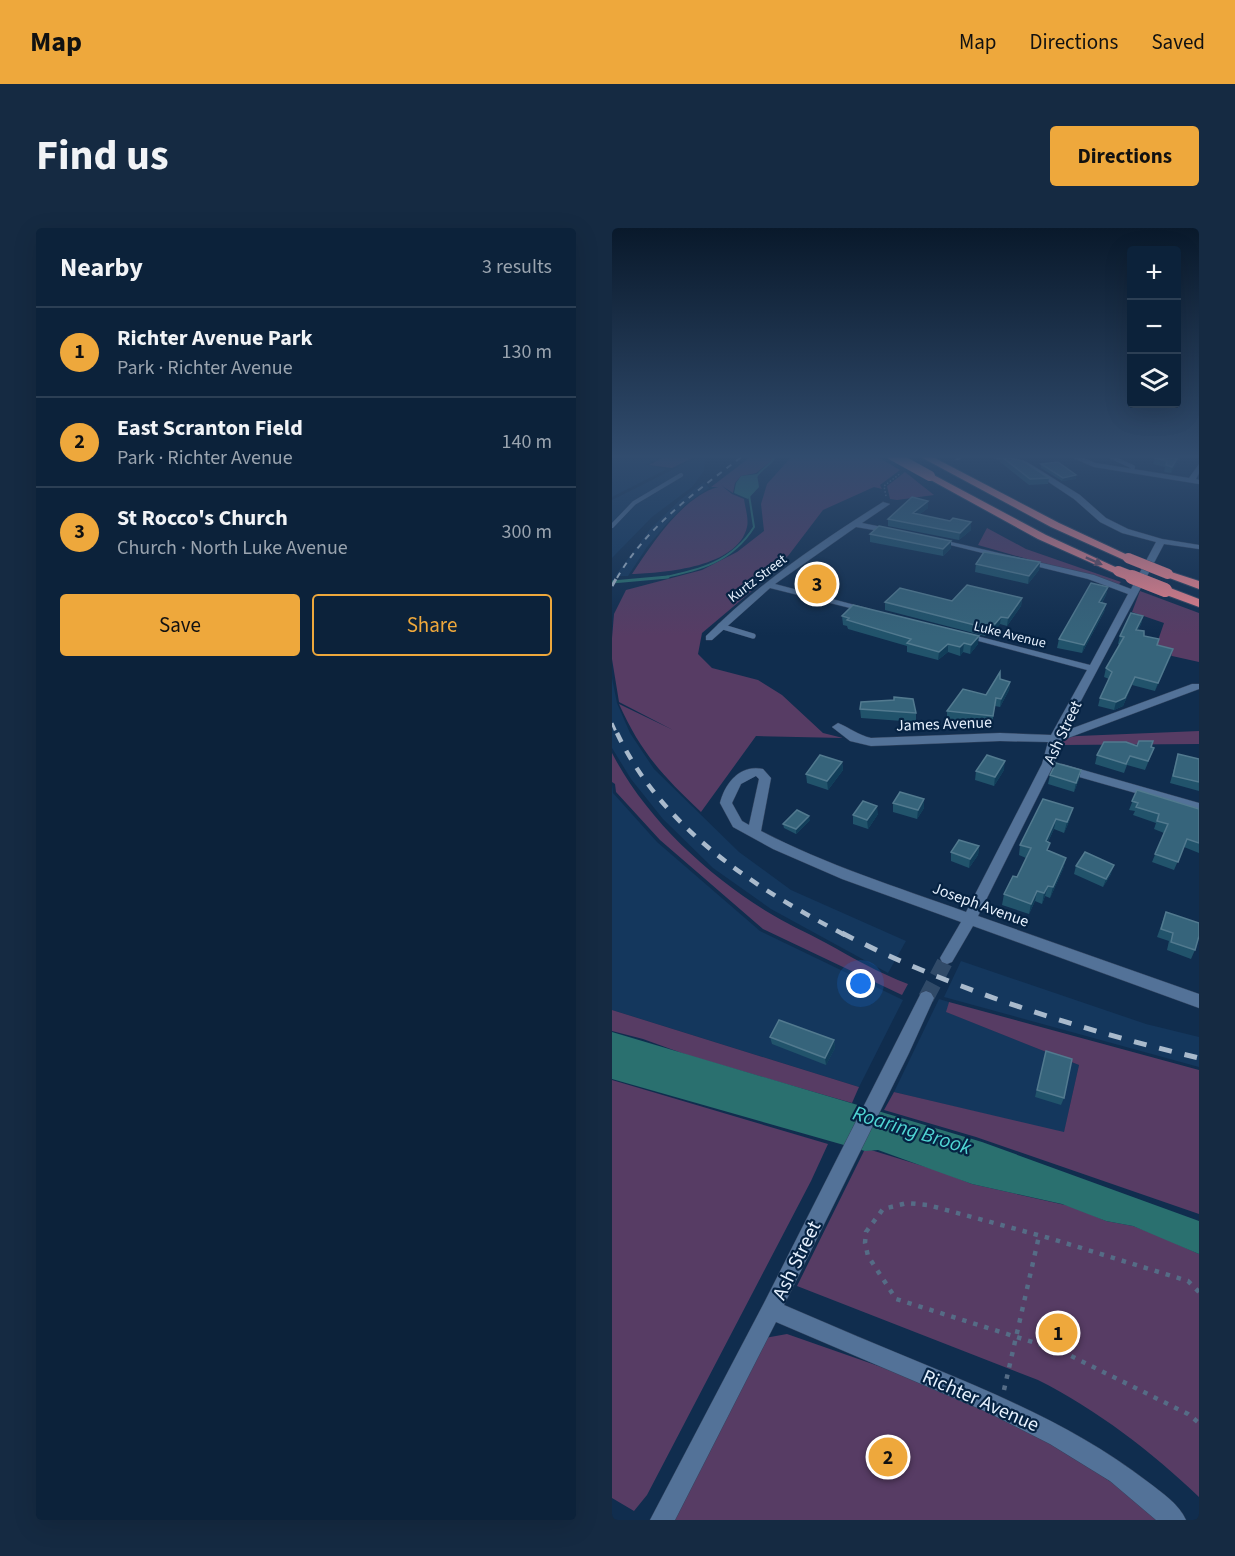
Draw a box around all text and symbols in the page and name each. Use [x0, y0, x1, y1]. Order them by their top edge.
text: Map [30, 22, 82, 62]
text: Map [959, 27, 997, 57]
text: Directions [1030, 27, 1118, 57]
text: Saved [1151, 27, 1205, 57]
text: Find us [36, 126, 169, 186]
button: Directions [1050, 126, 1199, 186]
map controls [1127, 246, 1181, 408]
button: + [1127, 246, 1181, 300]
text: Nearby [60, 249, 143, 286]
text: 3 results [482, 253, 552, 281]
button: − [1127, 300, 1181, 354]
text: Richter Avenue Park [117, 322, 313, 354]
text: 1 [74, 338, 85, 366]
text: 130 m [502, 338, 552, 366]
text: Park · Richter Avenue [117, 354, 293, 382]
button: layers [1127, 354, 1181, 408]
text: East Scranton Field [117, 412, 303, 444]
text: 2 [74, 428, 85, 456]
text: 140 m [502, 428, 552, 456]
text: Park · Richter Avenue [117, 444, 293, 472]
text: St Rocco's Church [117, 502, 288, 534]
text: 3 [74, 518, 85, 546]
text: 300 m [502, 518, 552, 546]
text: Church · North Luke Avenue [117, 534, 348, 562]
street label: Kurtz Street [724, 550, 791, 608]
one-way arrow [1085, 556, 1103, 566]
pin: 3 [798, 562, 836, 606]
button: Save [60, 594, 300, 656]
button: Share [312, 594, 552, 656]
street label: Luke Avenue [972, 616, 1048, 654]
street label: Ash Street [1039, 697, 1087, 768]
street label: James Avenue [896, 711, 993, 737]
street label: Joseph Avenue [929, 877, 1032, 933]
your location [846, 969, 875, 998]
water label: Roaring Brook [849, 1098, 976, 1163]
street label: Ash Street [766, 1216, 828, 1305]
pin: 1 [1038, 1310, 1078, 1356]
street label: Richter Avenue [918, 1363, 1044, 1439]
pin: 2 [868, 1434, 908, 1480]

